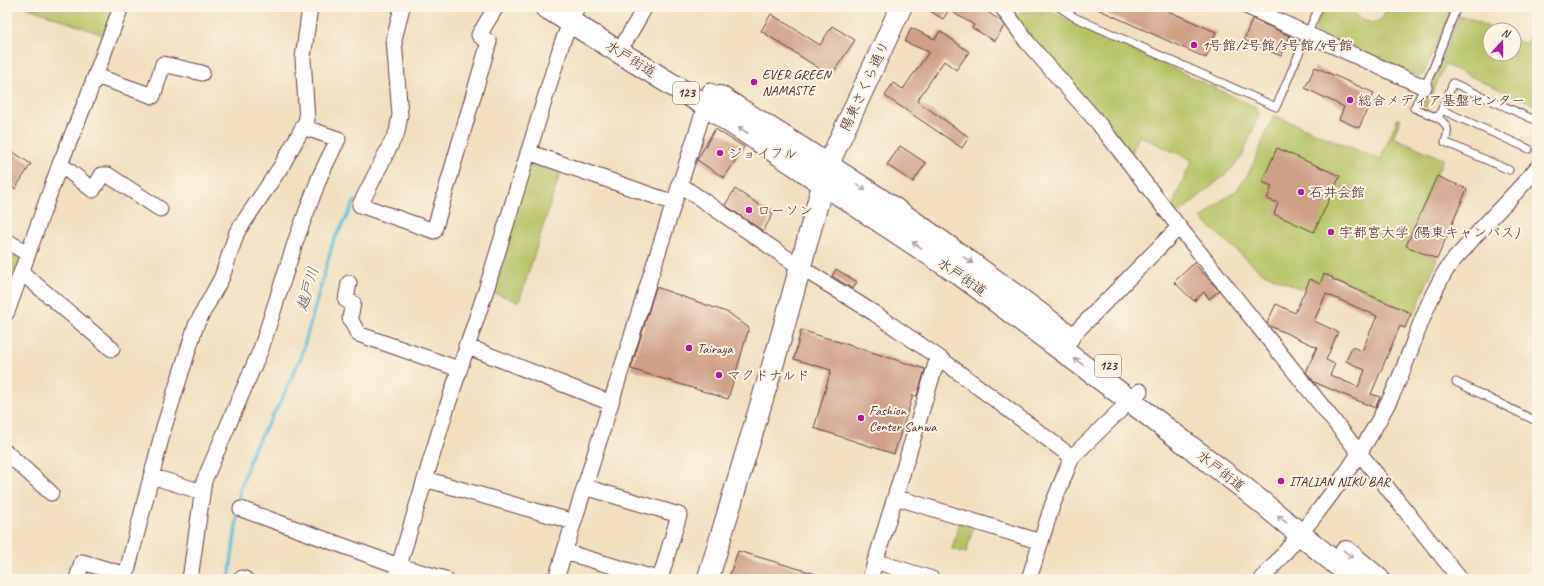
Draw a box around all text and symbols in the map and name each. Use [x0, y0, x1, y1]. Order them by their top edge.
north arrow [1482, 22, 1522, 62]
text: N [1500, 25, 1513, 41]
street label: 水戸街道 [603, 37, 659, 81]
place label: 1号館/2号館/3号館/4号館 [1202, 37, 1353, 54]
street label: 陽東さくら通り [837, 38, 893, 134]
marker: 1号館/2号館/3号館/4号館 [1189, 40, 1199, 50]
place label: EVER GREEN NAMASTE [762, 66, 833, 99]
marker: EVER GREEN NAMASTE [749, 77, 759, 87]
road number: 123 [673, 82, 699, 104]
place label: 総合メディア基盤センター [1358, 92, 1525, 109]
marker: 総合メディア基盤センター [1345, 95, 1355, 105]
one-way arrow [738, 126, 749, 135]
place label: ジョイフル [728, 145, 797, 162]
marker: ジョイフル [715, 148, 725, 158]
one-way arrow [855, 183, 866, 191]
place label: 石井会館 [1309, 184, 1365, 201]
marker: 石井会館 [1296, 187, 1306, 197]
place label: ローソン [757, 202, 813, 219]
marker: ローソン [744, 205, 754, 215]
place label: 宇都宮大学 (陽東キャンパス) [1339, 224, 1520, 241]
marker: 宇都宮大学 (陽東キャンパス) [1326, 227, 1336, 237]
one-way arrow [912, 241, 923, 249]
street label: 水戸街道 [934, 254, 990, 300]
one-way arrow [962, 256, 973, 264]
water label: 越戸川 [292, 265, 323, 314]
place label: Tairaya [697, 340, 733, 357]
marker: Tairaya [684, 343, 694, 353]
road number: 123 [1095, 355, 1121, 377]
one-way arrow [1074, 358, 1085, 367]
place label: マクドナルド [727, 367, 810, 384]
marker: マクドナルド [714, 370, 724, 380]
place label: Fashion Center Sanwa [869, 402, 937, 435]
marker: Fashion Center Sanwa [856, 413, 866, 423]
street label: 水戸街道 [1194, 447, 1248, 495]
place label: ITALIAN NIKU BAR [1289, 473, 1391, 490]
marker: ITALIAN NIKU BAR [1276, 476, 1286, 486]
one-way arrow [1276, 515, 1287, 523]
one-way arrow [1343, 549, 1353, 558]

